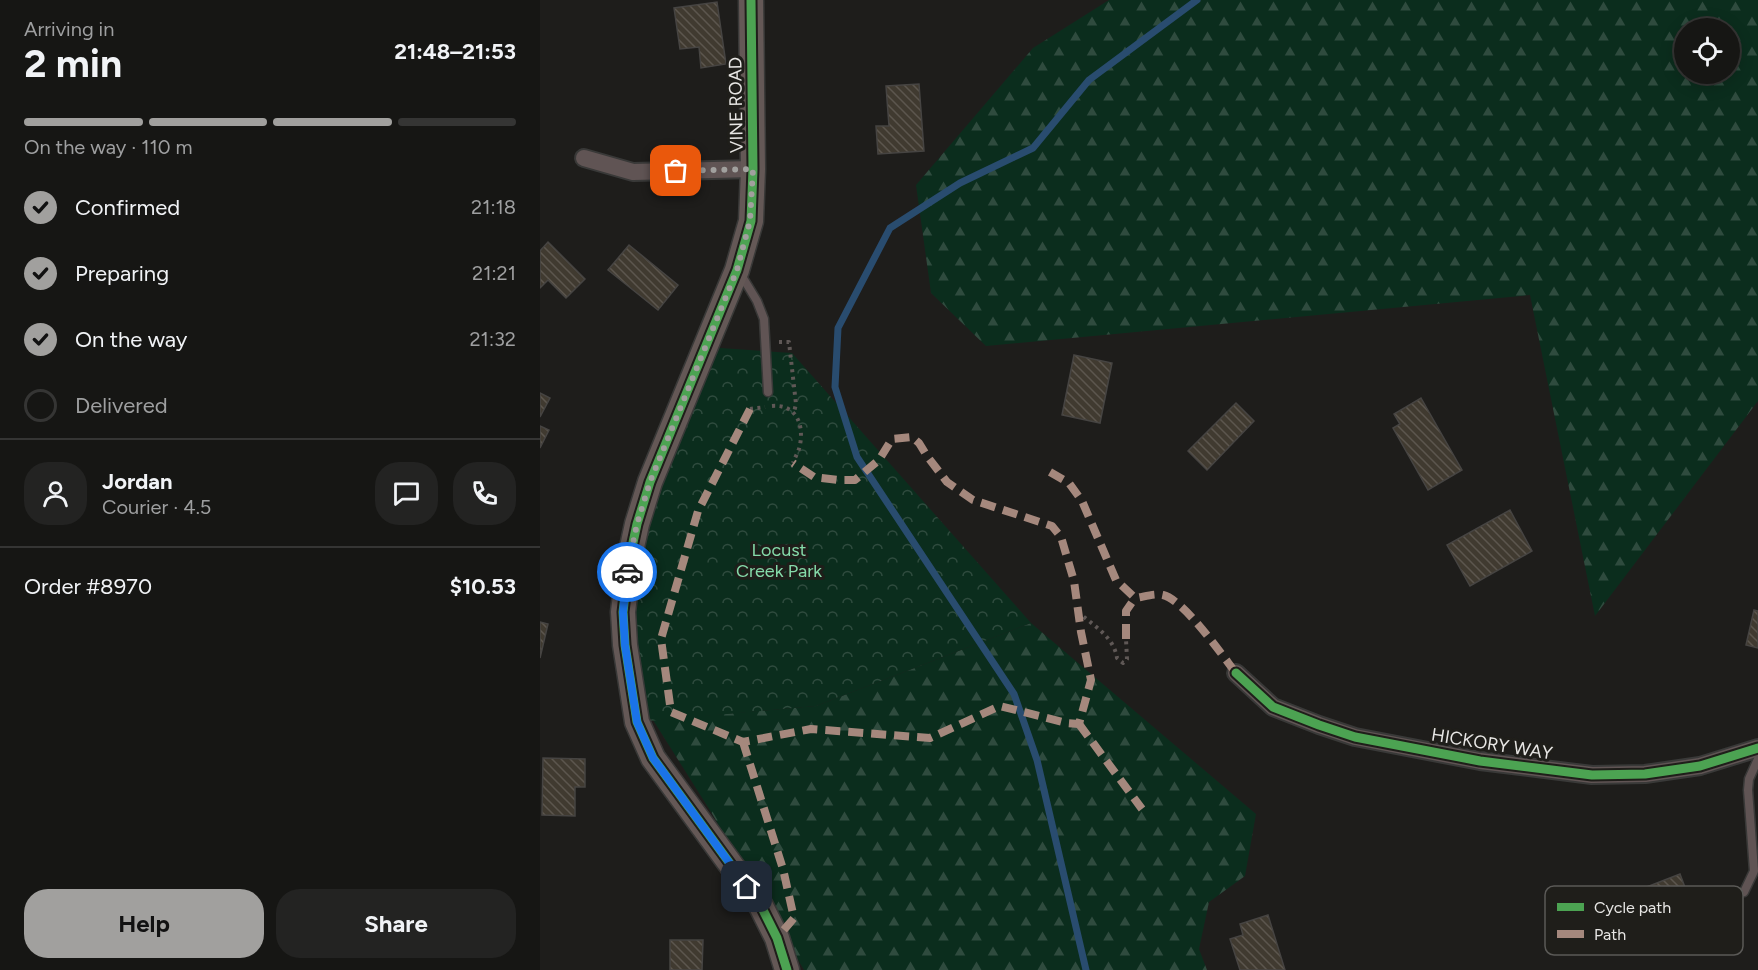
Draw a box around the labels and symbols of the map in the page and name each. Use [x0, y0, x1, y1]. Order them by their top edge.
street label: VINE ROAD [724, 57, 748, 153]
pin [650, 145, 701, 196]
park label: Locust Creek Park [736, 539, 822, 582]
courier [597, 542, 657, 602]
street label: HICKORY WAY [1430, 724, 1554, 764]
pin [721, 861, 772, 912]
legend [1545, 886, 1743, 955]
text: Cycle path [1594, 898, 1671, 917]
text: Path [1594, 925, 1626, 944]

